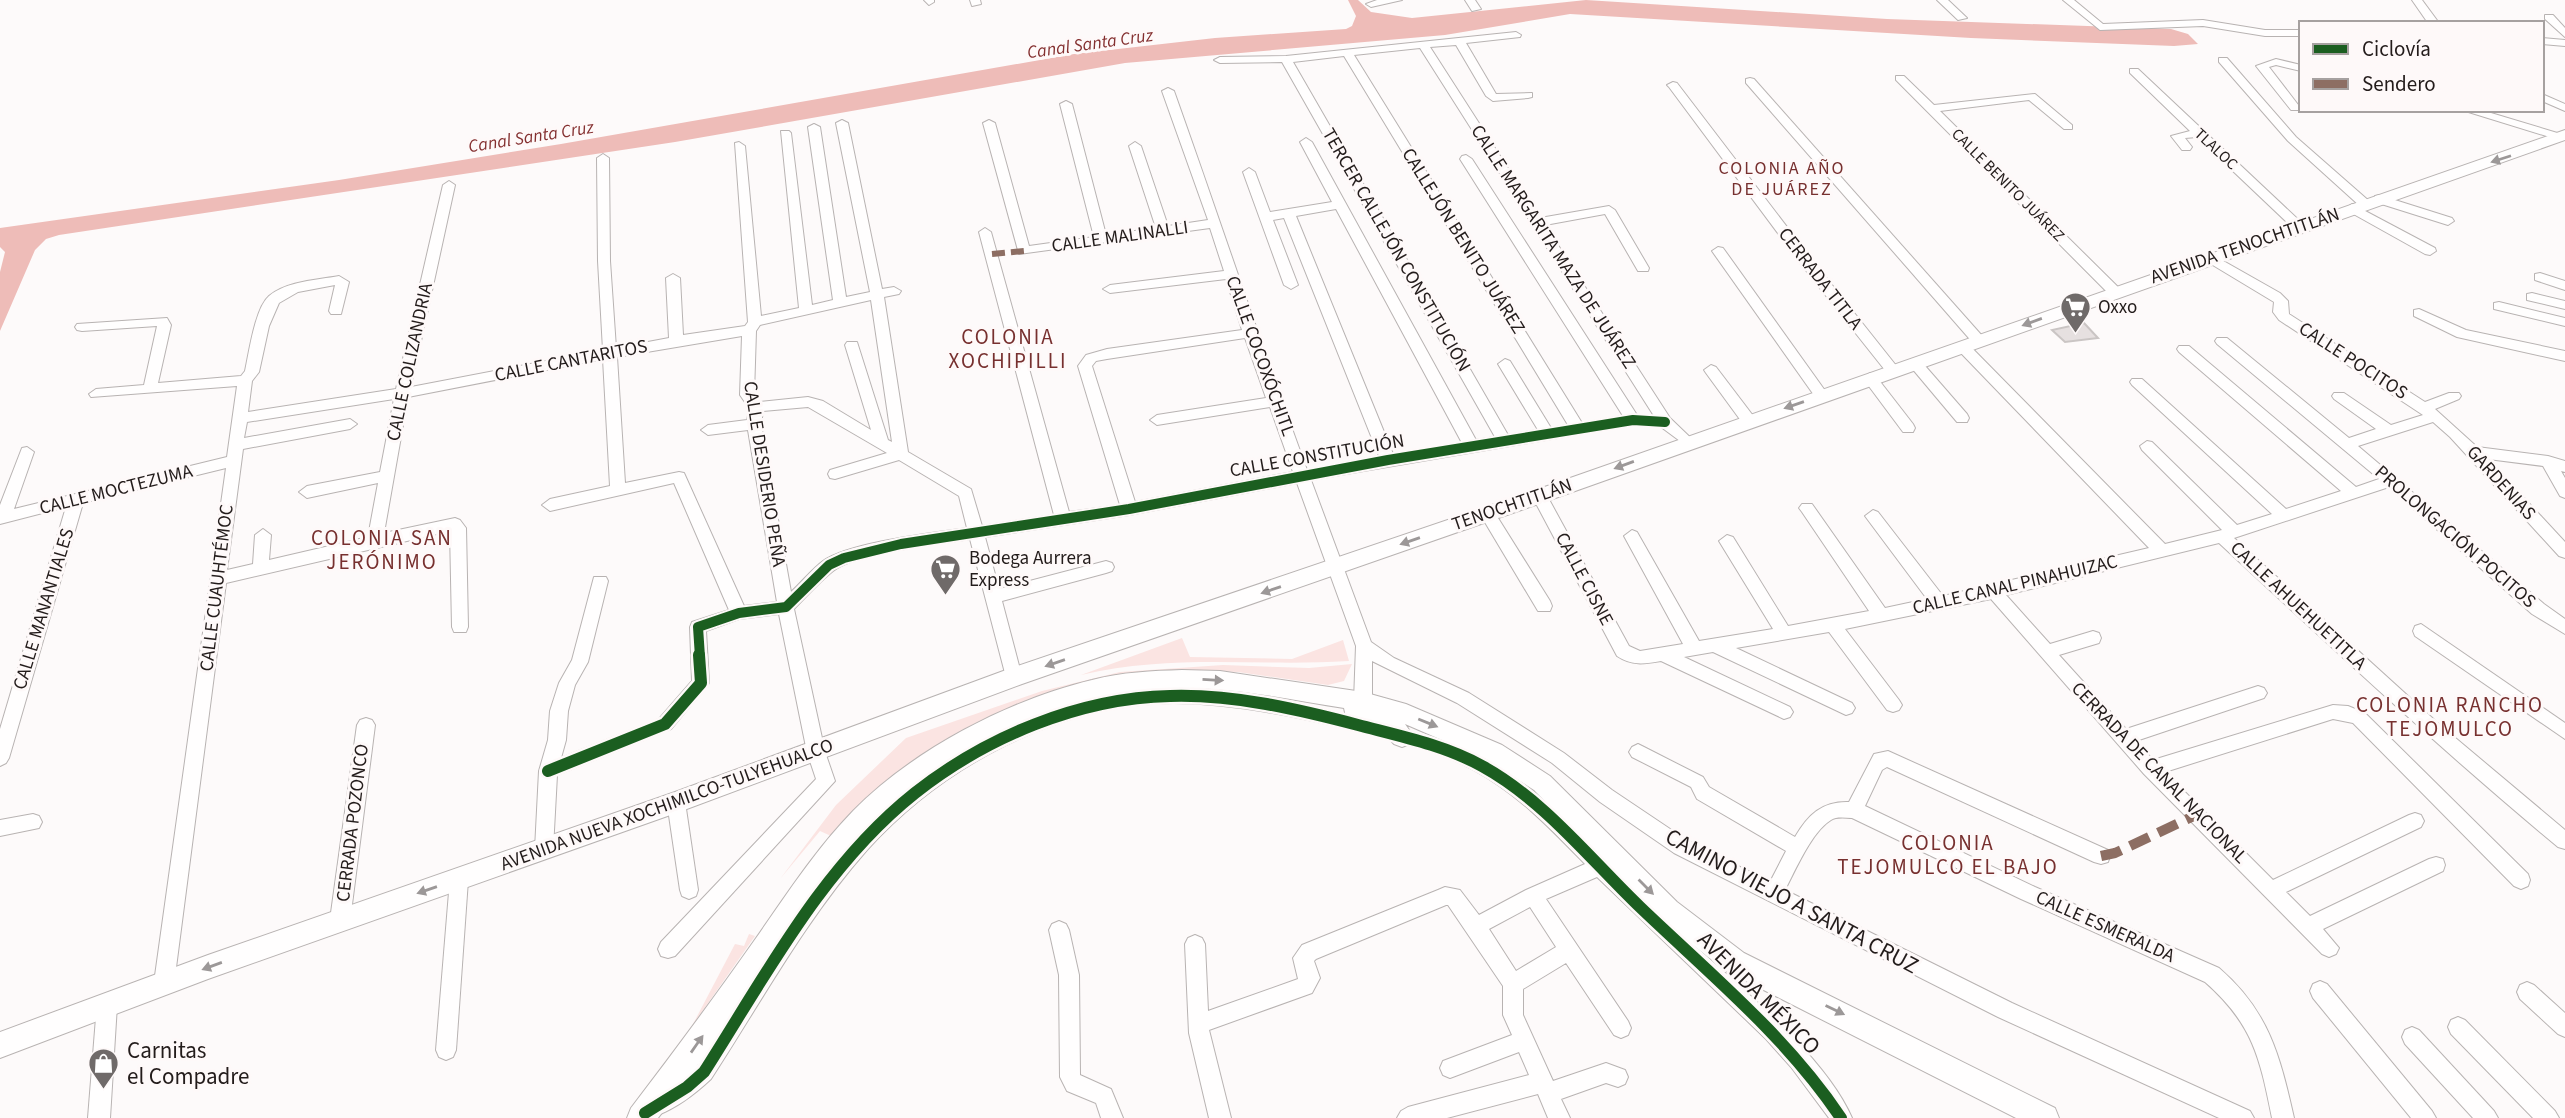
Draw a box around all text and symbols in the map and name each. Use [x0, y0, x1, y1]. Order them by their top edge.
legend [2299, 21, 2544, 112]
water label: Canal Santa Cruz [1026, 23, 1155, 65]
text: Ciclovía [2362, 34, 2431, 64]
text: Sendero [2362, 69, 2436, 99]
water label: Canal Santa Cruz [467, 115, 596, 159]
street label: CALLE MARGARITA MAZA DE JUÁREZ [1464, 120, 1642, 374]
street label: TERCER CALLEJÓN CONSTITUCIÓN [1315, 123, 1477, 377]
street label: CALLE BENITO JUÁREZ [1946, 123, 2070, 247]
street label: TLALOC [2189, 123, 2243, 175]
street label: CALLEJÓN BENITO JUÁREZ [1395, 143, 1531, 339]
one-way arrow [2490, 154, 2511, 165]
district label: COLONIA AÑO DE JUÁREZ [1718, 156, 1846, 202]
street label: AVENIDA TENOCHTITLÁN [2147, 201, 2343, 291]
street label: CALLE MALINALLI [1050, 214, 1190, 260]
street label: CERRADA TITLA [1771, 222, 1869, 336]
street label: CALLE COCOXÓCHITL [1218, 272, 1302, 440]
street label: CALLE COLIZANDRIA [380, 280, 440, 444]
supermarket icon: Oxxo [2058, 290, 2092, 334]
place label: Oxxo [2098, 294, 2137, 321]
one-way arrow [2021, 316, 2042, 327]
street label: CALLE POCITOS [2293, 316, 2413, 406]
district label: COLONIA XOCHIPILLI [949, 322, 1067, 376]
street label: CALLE CANTARITOS [492, 333, 650, 389]
street label: CALLE DESIDERIO PEÑA [736, 379, 792, 569]
one-way arrow [1783, 400, 1804, 411]
street label: CALLE CONSTITUCIÓN [1228, 427, 1406, 485]
street label: GARDENIAS [2460, 440, 2542, 526]
street label: CALLE MOCTEZUMA [37, 458, 196, 522]
street label: PROLONGACIÓN POCITOS [2368, 459, 2542, 615]
one-way arrow [1614, 460, 1635, 471]
street label: TENOCHTITLÁN [1448, 472, 1576, 538]
street label: CALLE CUAUHTÉMOC [193, 503, 241, 673]
district label: COLONIA SAN JERÓNIMO [311, 523, 453, 577]
street label: CALLE MANANTIALES [7, 525, 81, 693]
street label: CALLE CISNE [1548, 528, 1620, 630]
street label: CALLE AHUEHUETITLA [2224, 535, 2373, 677]
one-way arrow [1399, 536, 1420, 547]
place label: Bodega Aurrera Express [969, 545, 1092, 594]
street label: CALLE CANAL PINAHUIZAC [1910, 548, 2120, 622]
supermarket icon: Bodega Aurrera Express [929, 552, 963, 596]
one-way arrow [1260, 585, 1281, 596]
one-way arrow [1045, 658, 1066, 669]
one-way arrow [1202, 675, 1224, 686]
street label: CERRADA DE CANAL NACIONAL [2065, 676, 2253, 870]
district label: COLONIA RANCHO TEJOMULCO [2356, 690, 2544, 744]
one-way arrow [1417, 718, 1438, 729]
street label: AVENIDA NUEVA XOCHIMILCO-TULYEHUALCO [497, 732, 837, 878]
street label: CERRADA POZONCO [330, 742, 376, 904]
street label: CAMINO VIEJO A SANTA CRUZ [1659, 820, 1925, 982]
district label: COLONIA TEJOMULCO EL BAJO [1837, 828, 2059, 882]
one-way arrow [1637, 879, 1654, 896]
street label: CALLE ESMERALDA [2031, 884, 2179, 970]
one-way arrow [416, 885, 437, 896]
street label: AVENIDA MÉXICO [1690, 924, 1828, 1062]
one-way arrow [202, 961, 223, 972]
one-way arrow [1825, 1005, 1845, 1016]
place label: Carnitas el Compadre [127, 1034, 250, 1093]
one-way arrow [690, 1035, 704, 1053]
shop icon: Carnitas el Compadre [87, 1046, 121, 1090]

